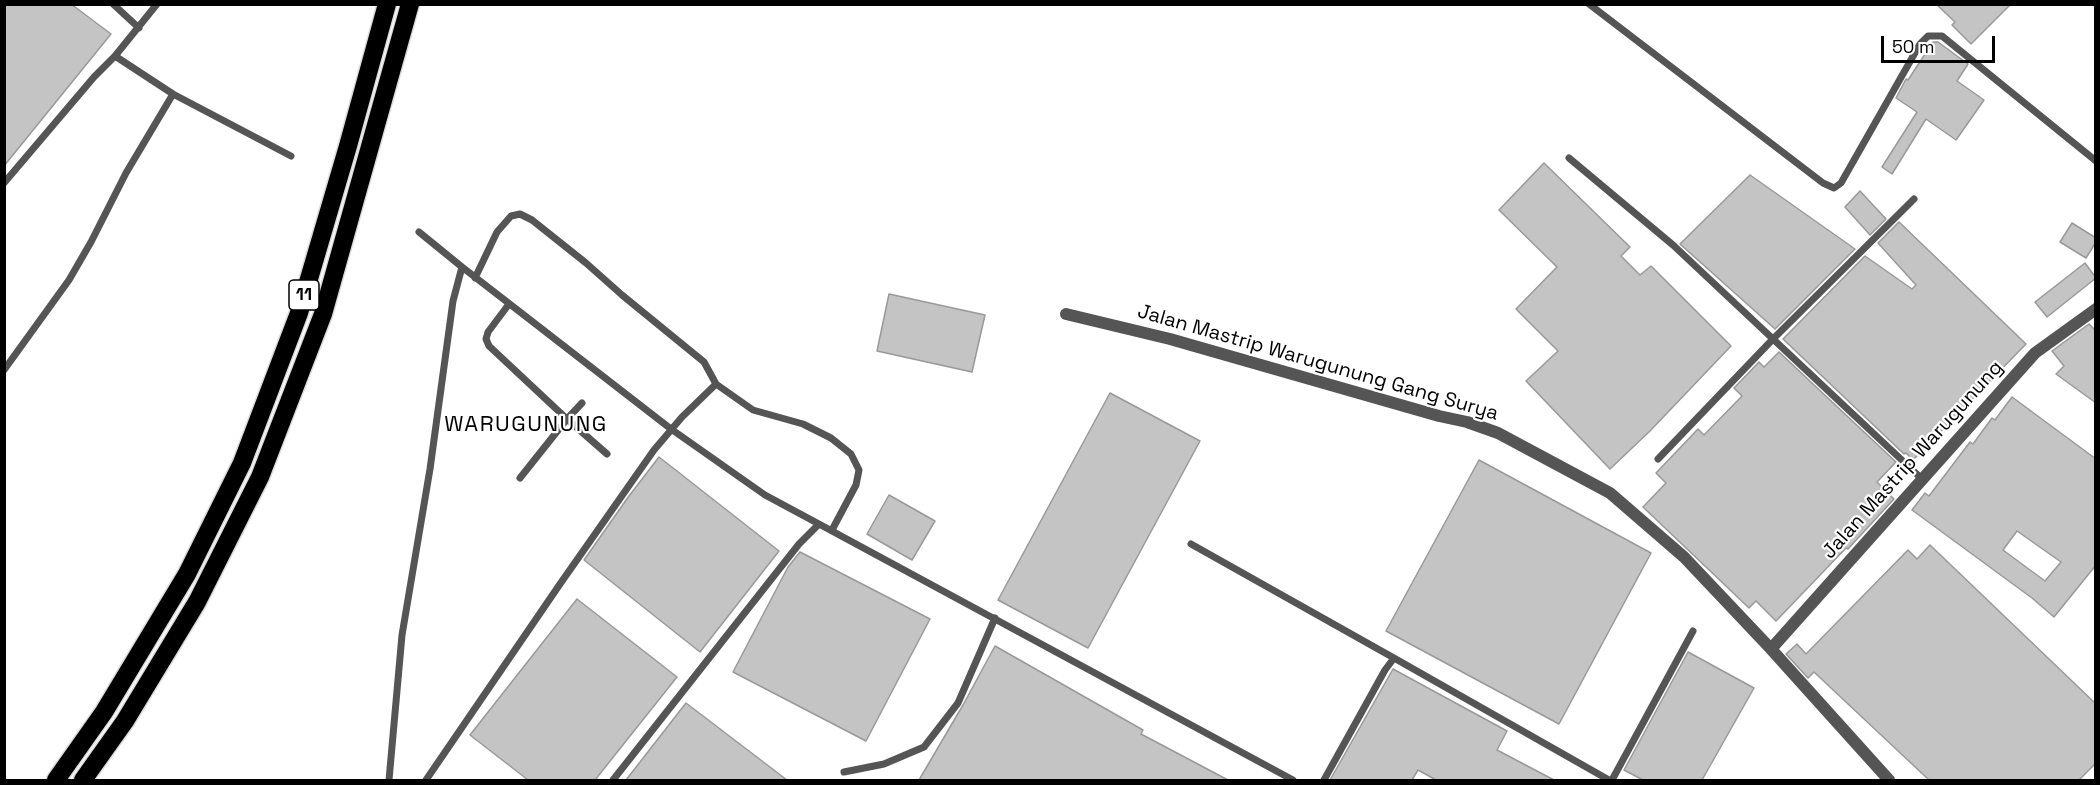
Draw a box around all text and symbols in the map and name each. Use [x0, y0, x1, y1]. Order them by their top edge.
scale bar [1884, 24, 1998, 62]
text: 50 m [1892, 35, 1934, 58]
road number: 11 [289, 280, 319, 310]
street label: Jalan Mastrip Warugunung Gang Surya [1135, 300, 1501, 426]
street label: Jalan Mastrip Warugunung [1818, 356, 2008, 564]
district label: WARUGUNUNG [444, 412, 608, 438]

